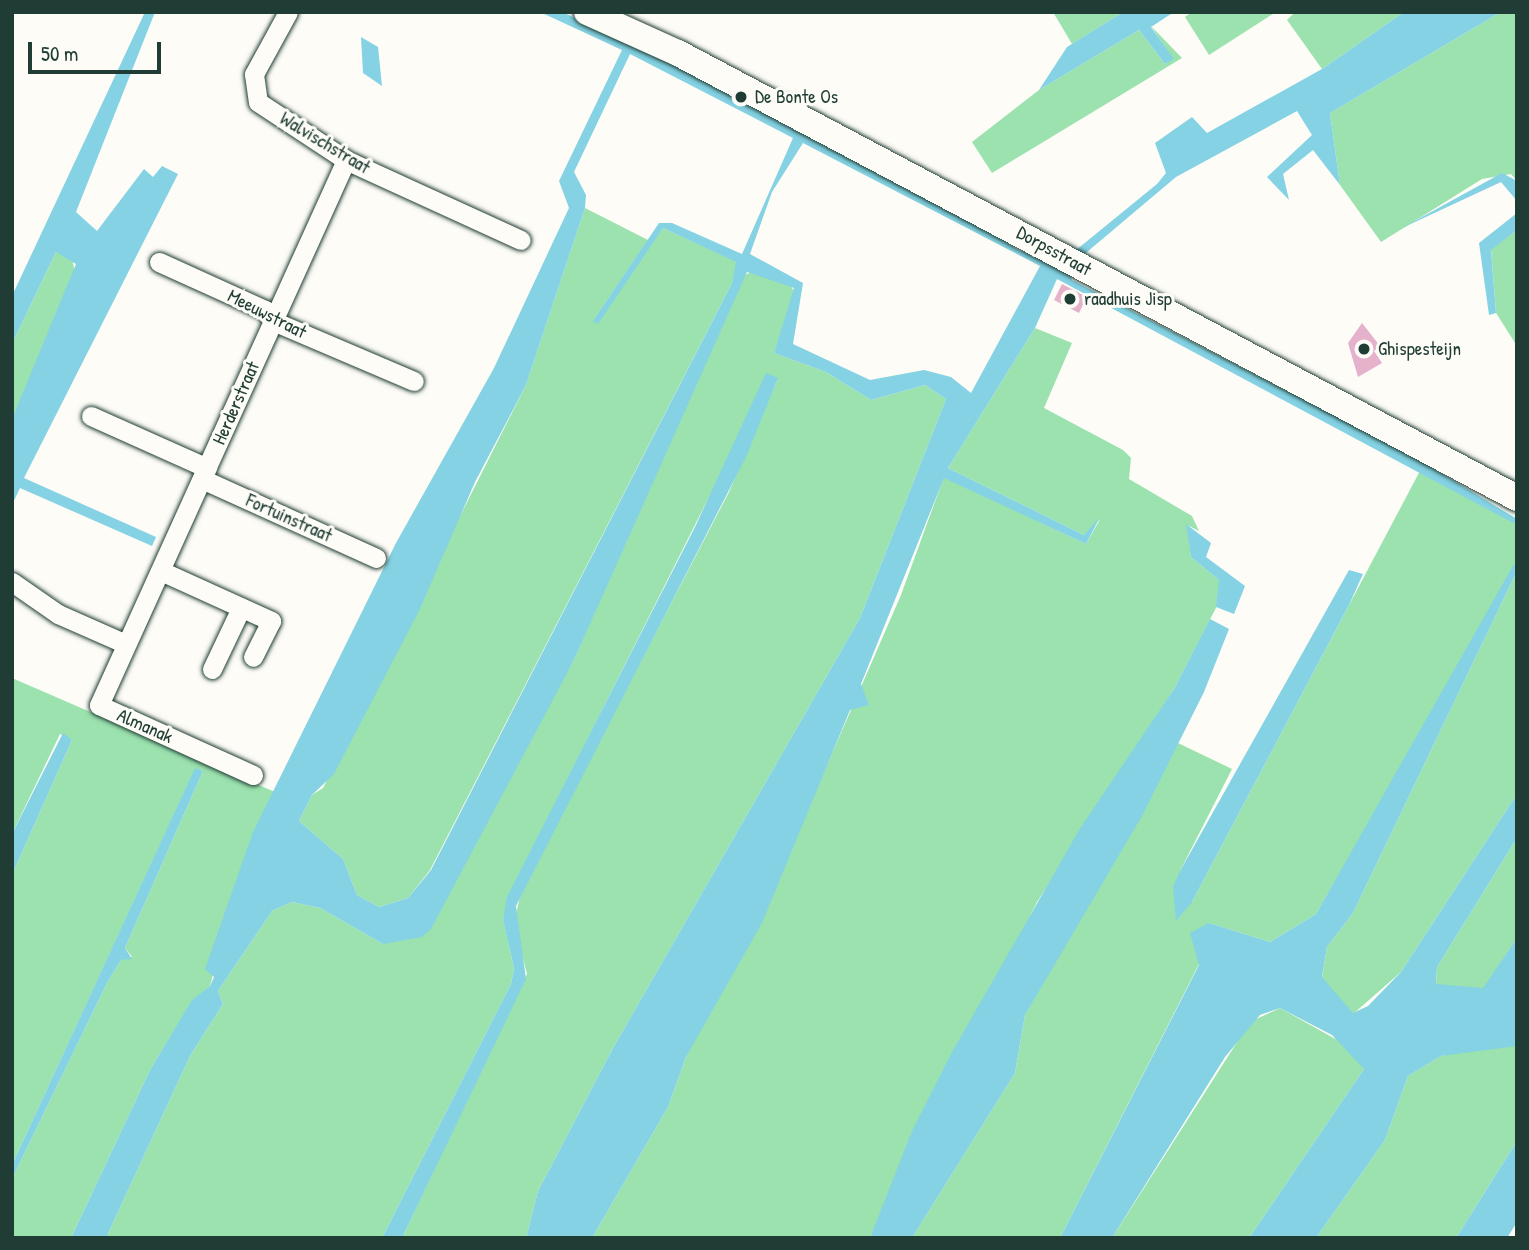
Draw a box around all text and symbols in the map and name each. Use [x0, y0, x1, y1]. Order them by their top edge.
scale bar [32, 28, 164, 72]
text: 50 m [41, 39, 78, 68]
place label: De Bonte Os [755, 86, 838, 108]
marker: De Bonte Os [733, 89, 749, 105]
street label: Walvischstraat [276, 107, 374, 179]
street label: Dorpsstraat [1013, 221, 1095, 281]
street label: Meeuwstraat [224, 284, 310, 344]
place label: raadhuis Jisp [1084, 288, 1172, 310]
marker: raadhuis Jisp [1062, 291, 1078, 307]
place label: Ghispesteijn [1378, 338, 1461, 360]
marker: Ghispesteijn [1356, 341, 1372, 357]
street label: Herderstraat [208, 358, 264, 448]
street label: Fortuinstraat [242, 489, 336, 547]
street label: Almanak [114, 704, 176, 748]

